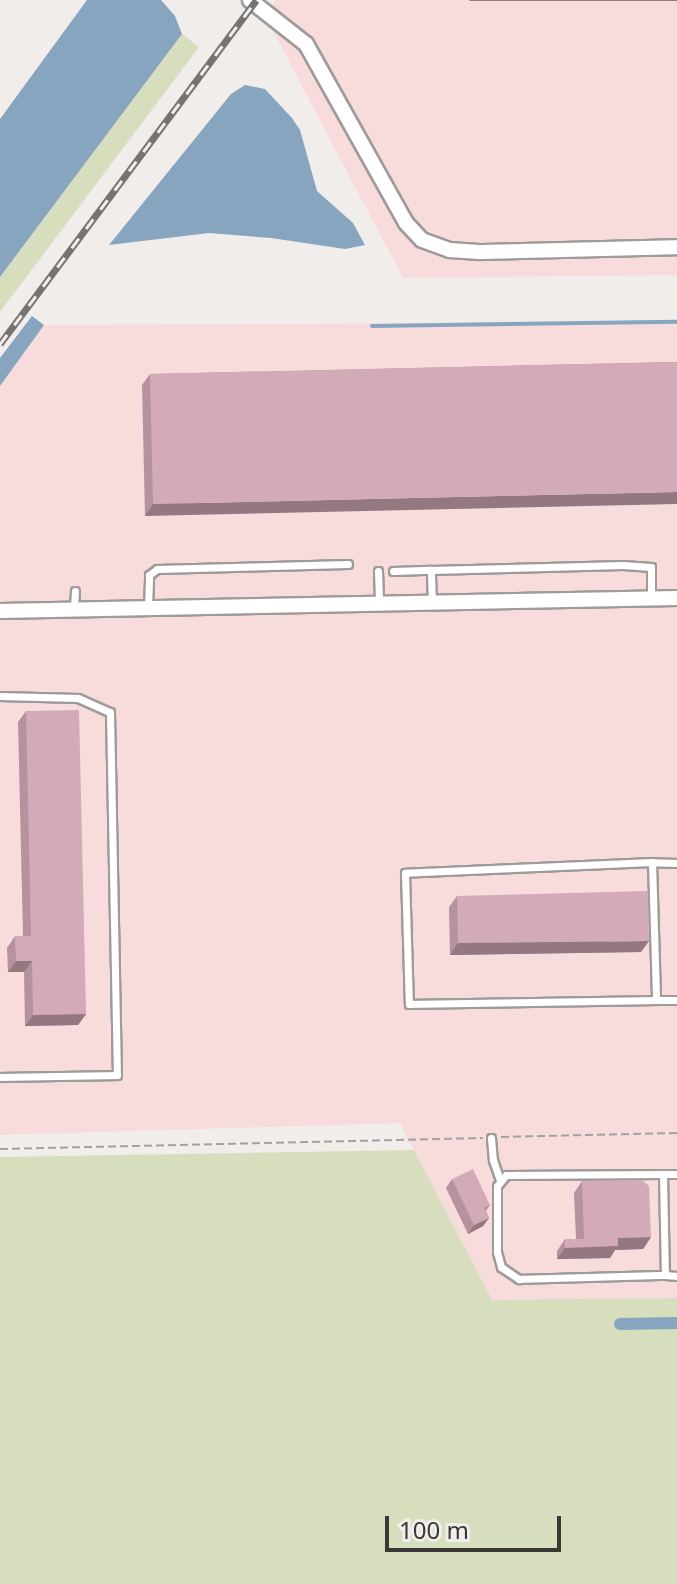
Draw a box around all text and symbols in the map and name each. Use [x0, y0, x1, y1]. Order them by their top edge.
scale bar [389, 1500, 565, 1550]
text: 100 m [399, 1513, 469, 1546]

